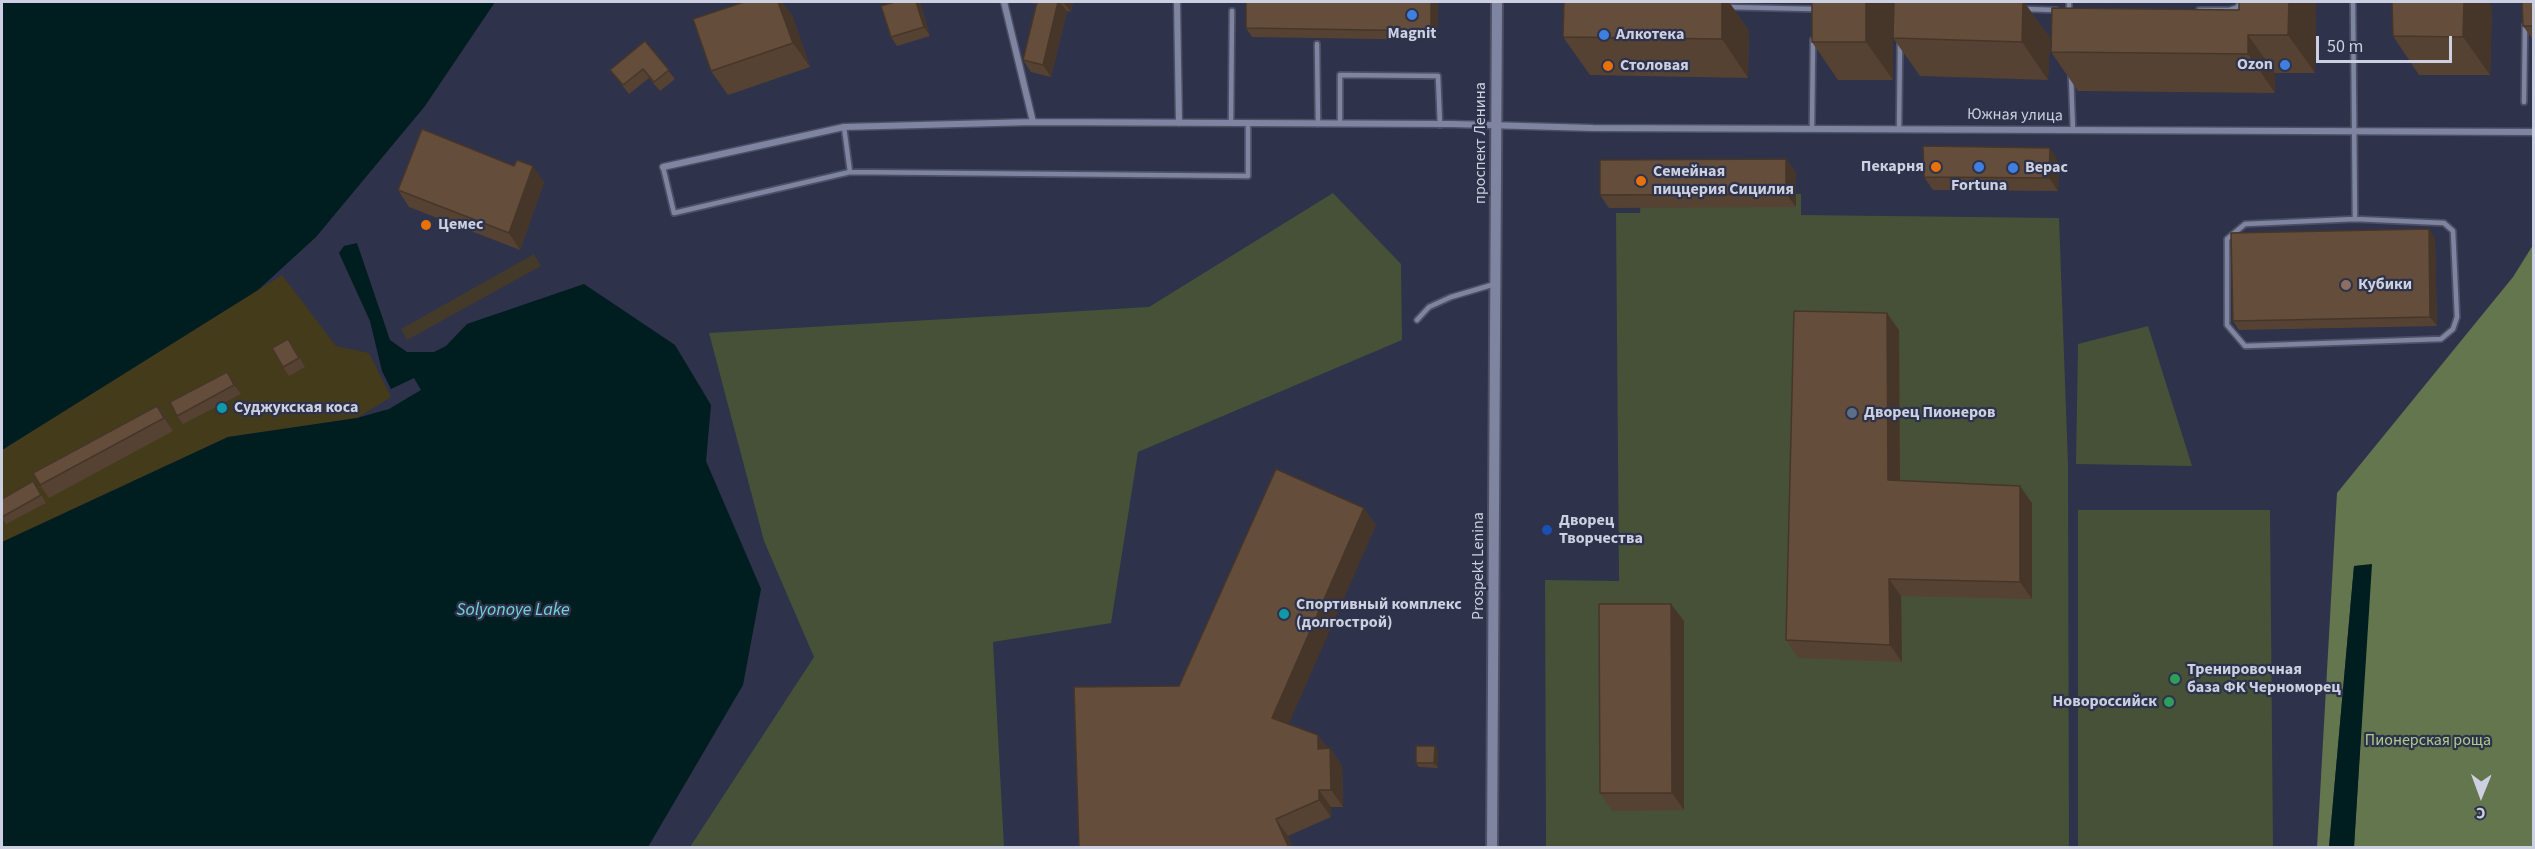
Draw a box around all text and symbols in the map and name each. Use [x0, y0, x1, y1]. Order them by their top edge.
marker: Magnit [1405, 8, 1419, 22]
place label: Magnit [1388, 24, 1436, 44]
scale bar [2319, 24, 2456, 62]
place label: Алкотека [1616, 25, 1684, 45]
marker: Алкотека [1597, 28, 1611, 42]
text: 50 m [2327, 34, 2363, 59]
place label: Ozon [2237, 55, 2273, 75]
place label: Столовая [1620, 56, 1689, 76]
marker: Ozon [2278, 58, 2292, 72]
marker: Столовая [1601, 59, 1615, 73]
street label: проспект Ленина [1471, 82, 1491, 204]
street label: Южная улица [1967, 106, 2063, 126]
place label: Пекарня [1861, 157, 1924, 177]
place label: Верас [2025, 158, 2068, 178]
marker: Пекарня [1929, 160, 1943, 174]
marker: Fortuna [1972, 160, 1986, 174]
marker: Верас [2006, 161, 2020, 175]
place label: Семейная пиццерия Сицилия [1653, 162, 1794, 200]
marker: Семейная пиццерия Сицилия [1634, 174, 1648, 188]
place label: Fortuna [1951, 176, 2007, 196]
place label: Цемес [438, 215, 484, 235]
marker: Цемес [419, 218, 433, 232]
place label: Кубики [2358, 275, 2412, 295]
marker: Кубики [2339, 278, 2353, 292]
place label: Суджукская коса [234, 398, 358, 418]
marker: Суджукская коса [215, 401, 229, 415]
place label: Дворец Пионеров [1864, 403, 1995, 423]
marker: Дворец Пионеров [1845, 406, 1859, 420]
place label: Дворец Творчества [1559, 511, 1643, 549]
street label: Prospekt Lenina [1469, 512, 1489, 620]
marker: Дворец Творчества [1540, 523, 1554, 537]
place label: Спортивный комплекс (долгострой) [1296, 595, 1462, 633]
water label: Solyonoye Lake [456, 600, 570, 622]
marker: Спортивный комплекс (долгострой) [1277, 607, 1291, 621]
place label: Тренировочная база ФК Черноморец [2187, 660, 2341, 698]
marker: Тренировочная база ФК Черноморец [2168, 672, 2182, 686]
place label: Новороссийск [2053, 692, 2157, 712]
marker: Новороссийск [2162, 695, 2176, 709]
park label: Пионерская роща [2365, 731, 2491, 751]
north arrow [2451, 765, 2511, 825]
text: С [2476, 802, 2486, 824]

